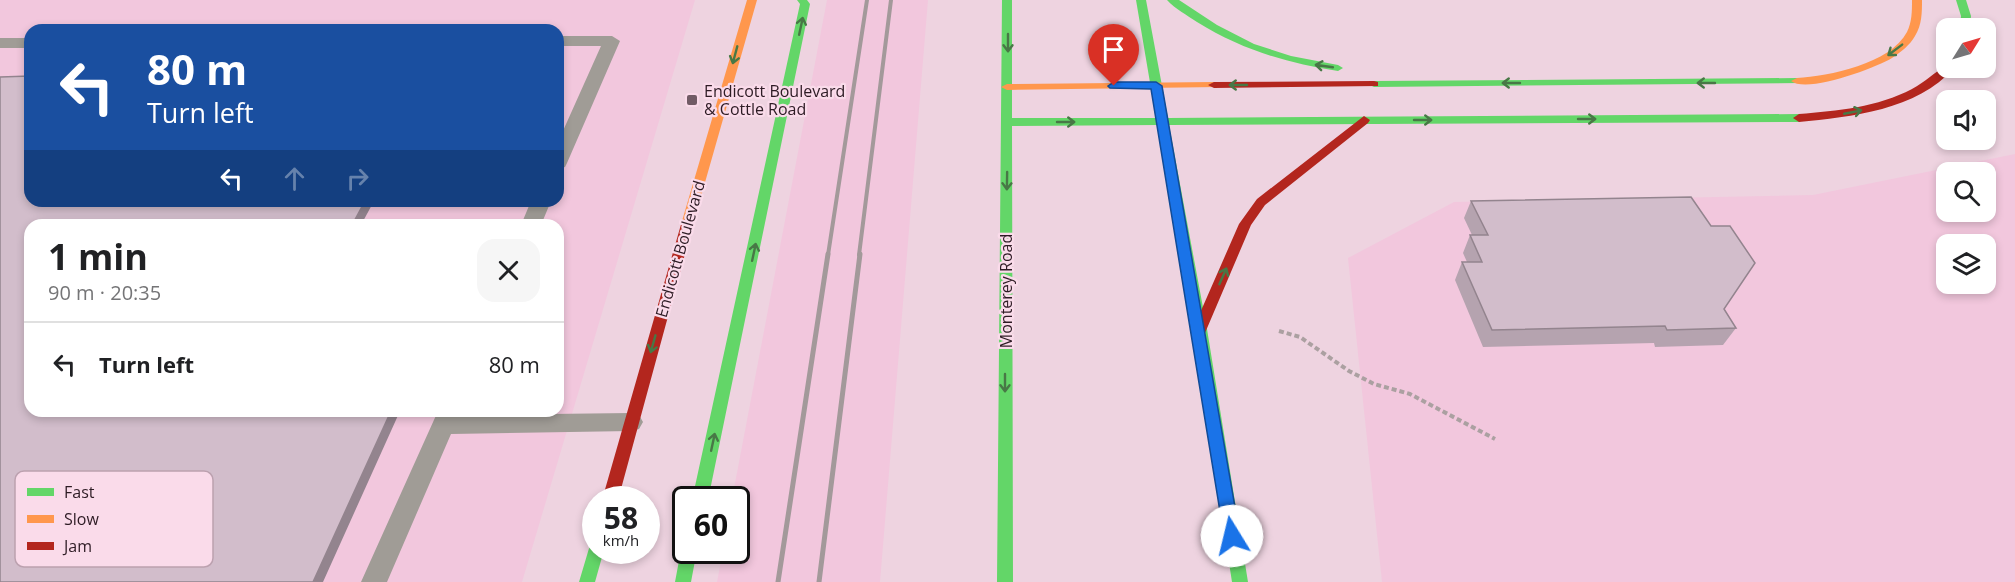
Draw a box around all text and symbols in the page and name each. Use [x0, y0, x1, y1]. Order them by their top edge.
one-way arrow [796, 17, 807, 36]
north arrow [1936, 18, 1996, 78]
map controls [1936, 18, 1996, 294]
pin [1088, 24, 1139, 86]
one-way arrow [1002, 33, 1014, 53]
icon: arrive [1097, 33, 1130, 66]
text: 80 m [147, 40, 247, 97]
one-way arrow [1887, 44, 1903, 56]
one-way arrow [728, 45, 740, 64]
icon: left [48, 48, 126, 126]
one-way arrow [1314, 60, 1334, 71]
one-way arrow [1502, 77, 1522, 89]
one-way arrow [1697, 77, 1717, 89]
one-way arrow [1229, 79, 1249, 91]
place label: Endicott Boulevard & Cottle Road [704, 80, 845, 120]
button: sound [1936, 90, 1996, 150]
marker: Endicott Boulevard & Cottle Road [685, 93, 699, 107]
text: Turn left [147, 94, 254, 131]
one-way arrow [1843, 106, 1863, 117]
one-way arrow [1577, 113, 1597, 125]
one-way arrow [1412, 114, 1432, 126]
one-way arrow [1055, 116, 1075, 128]
icon: left [215, 162, 248, 195]
icon: ahead [278, 162, 311, 195]
icon: right [341, 162, 374, 195]
button: search [1936, 162, 1996, 222]
one-way arrow [1001, 170, 1013, 190]
street label: Endicott Boulevard [650, 178, 710, 320]
text: 1 min [48, 232, 148, 281]
street label: Monterey Road [995, 234, 1017, 348]
button: layers [1936, 234, 1996, 294]
button: close [477, 239, 540, 302]
one-way arrow [749, 242, 760, 262]
one-way arrow [1218, 267, 1229, 285]
text: 90 m · 20:35 [48, 279, 161, 306]
one-way arrow [647, 334, 658, 353]
icon: left [48, 348, 81, 381]
text: Turn left [99, 349, 194, 379]
text: 80 m [489, 349, 540, 379]
one-way arrow [999, 372, 1011, 392]
one-way arrow [708, 433, 719, 453]
legend [15, 471, 213, 567]
text: Fast [64, 481, 95, 503]
speed limit sign: 60 [672, 486, 750, 564]
text: 58 [604, 497, 638, 538]
position arrow [1200, 504, 1264, 568]
text: Slow [64, 508, 99, 530]
text: km/h [603, 530, 639, 550]
text: Jam [62, 535, 92, 557]

